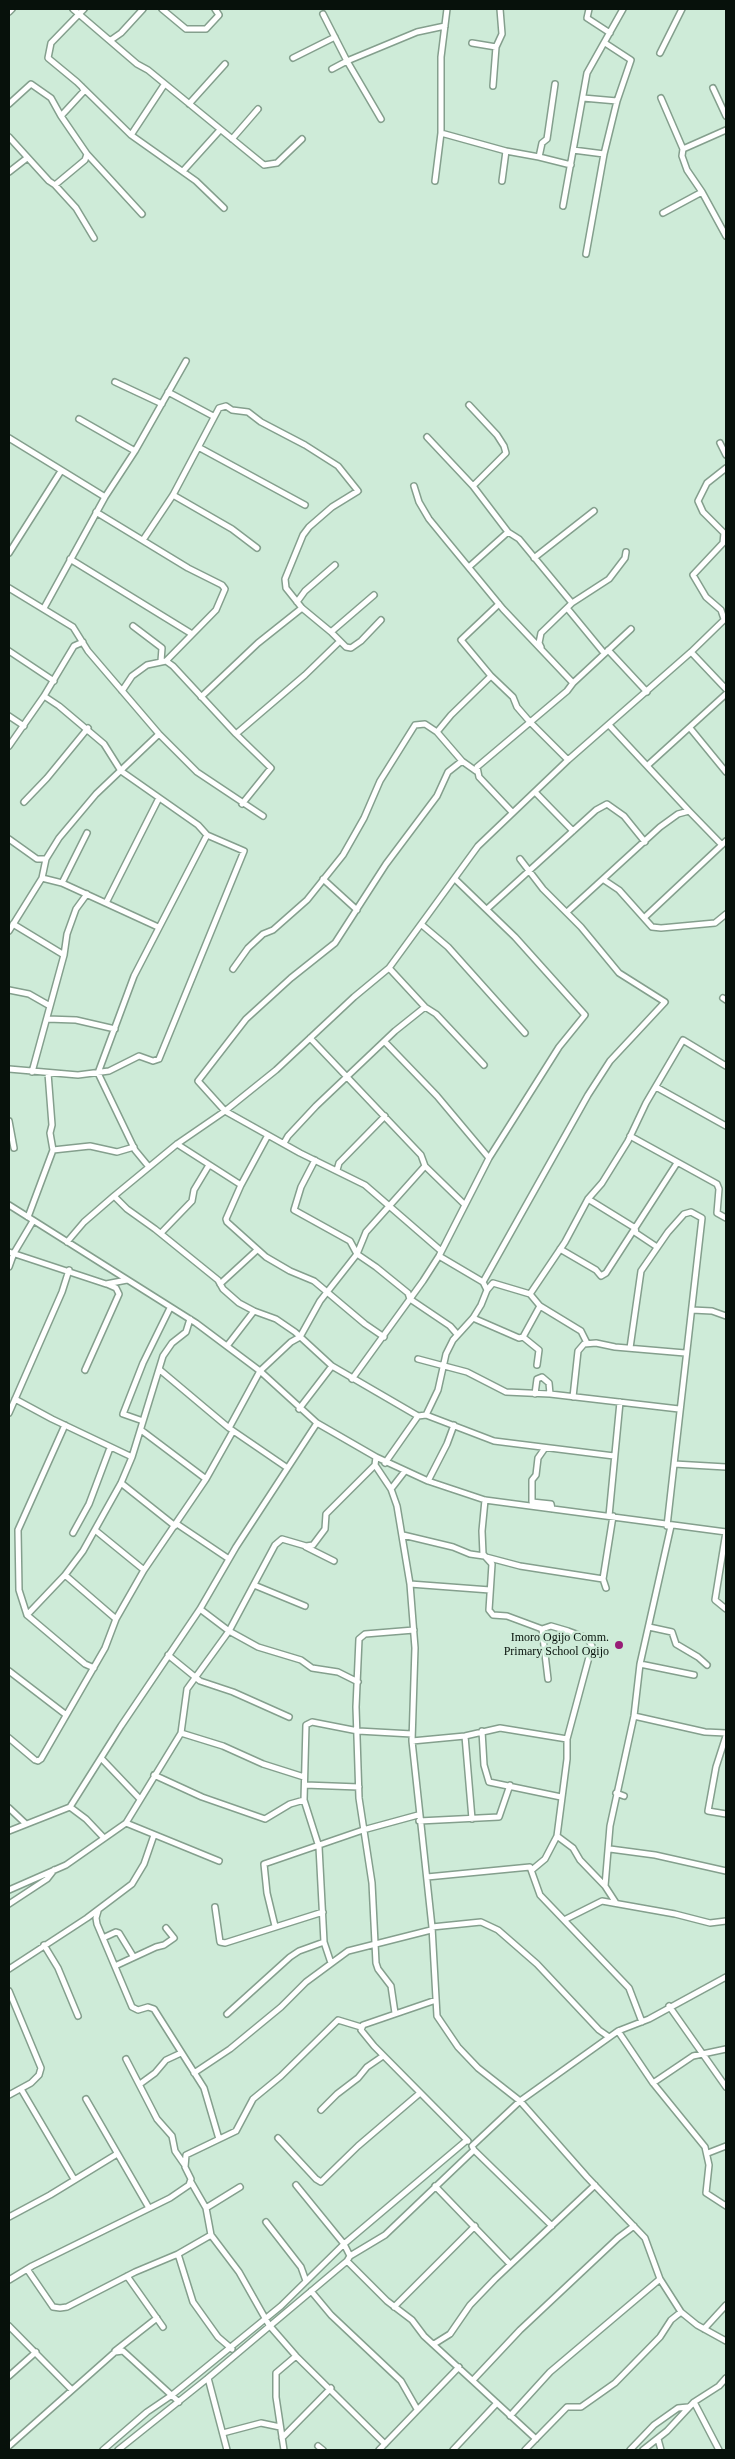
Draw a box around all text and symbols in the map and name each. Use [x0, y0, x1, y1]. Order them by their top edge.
place label: Imoro Ogijo Comm. Primary School Ogijo [504, 1631, 609, 1659]
marker: Imoro Ogijo Comm. Primary School Ogijo [613, 1639, 625, 1651]

